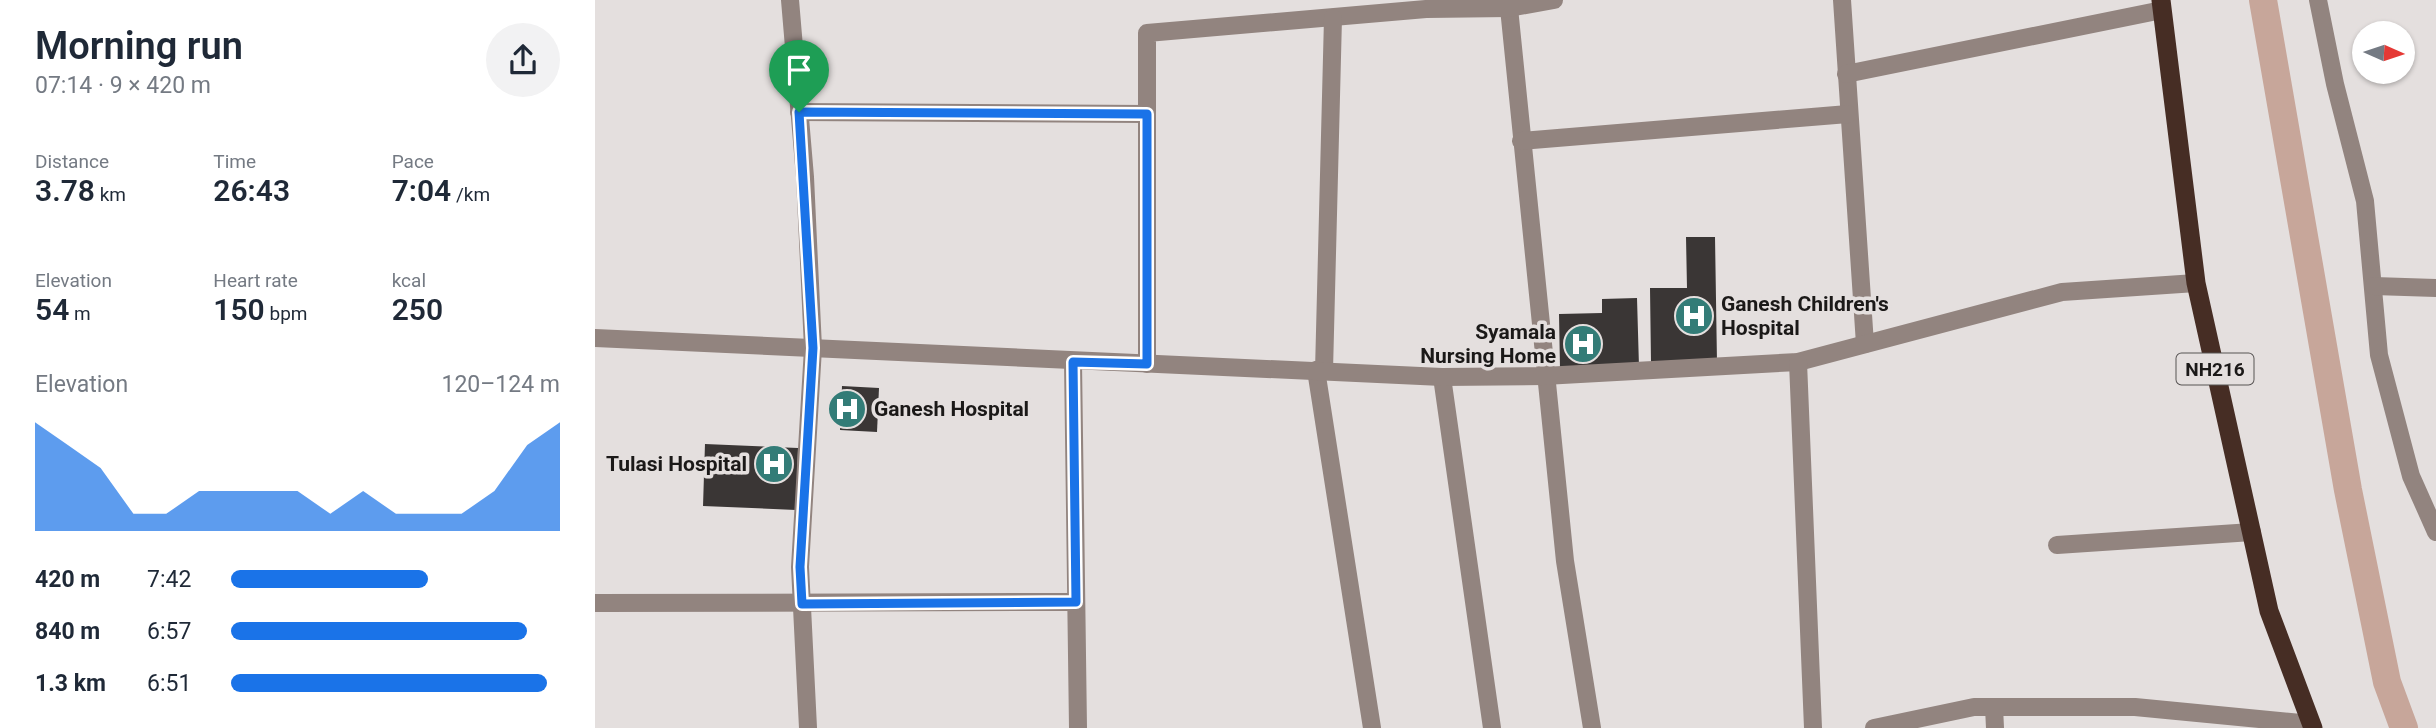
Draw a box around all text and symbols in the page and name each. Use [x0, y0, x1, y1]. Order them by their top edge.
north arrow [2352, 21, 2415, 84]
map controls [2352, 21, 2415, 84]
button: share [486, 23, 560, 97]
text: Morning run [35, 24, 243, 68]
pin [769, 40, 829, 112]
icon: arrive [780, 51, 818, 89]
text: 07:14 · 9 × 420 m [35, 72, 211, 99]
text: Distance [35, 150, 109, 173]
text: Time [213, 150, 256, 173]
text: Pace [392, 150, 434, 173]
text: 3.78 [35, 173, 95, 208]
text: 26:43 [213, 173, 290, 208]
text: 7:04 [392, 173, 451, 208]
text: km [95, 183, 126, 206]
text: /km [451, 183, 490, 206]
text: Elevation [35, 269, 112, 292]
text: Heart rate [213, 269, 298, 292]
text: kcal [392, 269, 426, 292]
text: 54 [35, 292, 69, 327]
text: 150 [213, 292, 265, 327]
text: 250 [392, 292, 443, 327]
place label: Ganesh Children's Hospital [1721, 292, 1889, 340]
hospital icon: Ganesh Children's Hospital [1673, 295, 1715, 337]
text: m [69, 302, 91, 325]
text: bpm [265, 302, 307, 325]
place label: Syamala Nursing Home [1420, 320, 1556, 368]
hospital icon: Syamala Nursing Home [1562, 323, 1604, 365]
road number: NH216 [2177, 354, 2253, 384]
text: Elevation [35, 371, 128, 398]
text: 120–124 m [441, 371, 560, 398]
hospital icon: Ganesh Hospital [826, 388, 868, 430]
place label: Ganesh Hospital [874, 397, 1029, 421]
hospital icon: Tulasi Hospital [753, 443, 795, 485]
place label: Tulasi Hospital [606, 452, 747, 476]
text: 420 m [35, 566, 100, 593]
text: 7:42 [147, 566, 191, 593]
text: 840 m [35, 618, 100, 645]
text: 6:57 [147, 618, 191, 645]
text: 1.3 km [35, 670, 106, 697]
text: 6:51 [147, 670, 191, 697]

